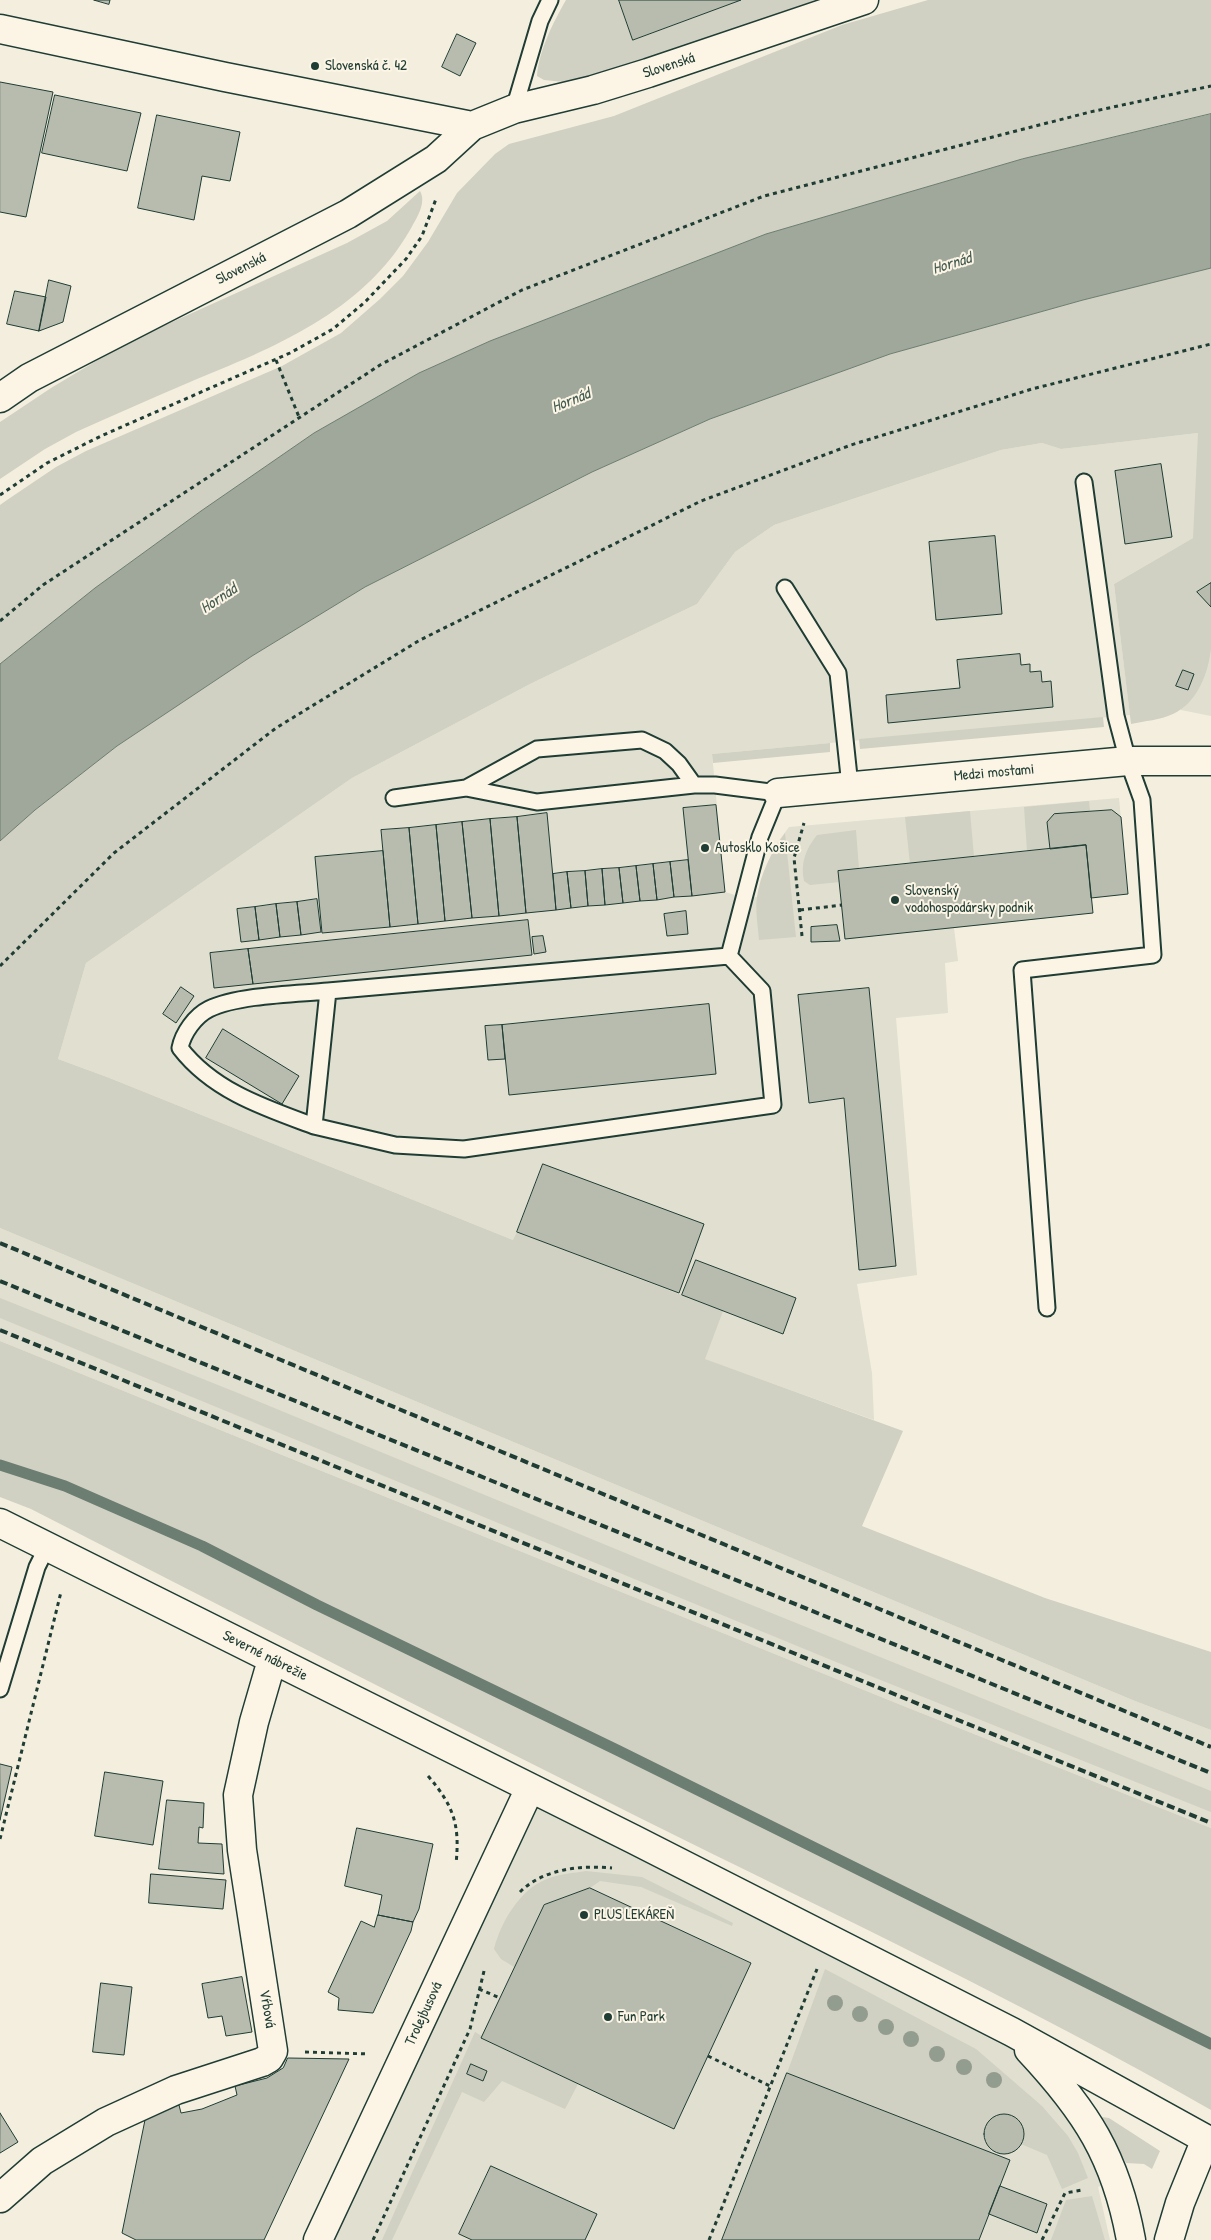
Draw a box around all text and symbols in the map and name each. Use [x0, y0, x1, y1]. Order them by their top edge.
street label: Slovenská [641, 49, 697, 83]
place label: Slovenská č. 42 [325, 57, 407, 75]
marker: Slovenská č. 42 [309, 60, 321, 72]
street label: Slovenská [213, 249, 269, 289]
water label: Hornád [930, 249, 974, 279]
water label: Hornád [549, 385, 593, 417]
water label: Hornád [197, 580, 241, 618]
street label: Medzi mostami [953, 761, 1035, 785]
place label: Autosklo Košice [715, 839, 800, 857]
marker: Autosklo Košice [699, 842, 711, 854]
place label: Slovenský vodohospodársky podnik [905, 882, 1034, 917]
marker: Slovenský vodohospodársky podnik [889, 894, 901, 906]
street label: Severné nábrežie [219, 1627, 311, 1685]
place label: PLUS LEKÁREŇ [594, 1906, 674, 1924]
marker: PLUS LEKÁREŇ [578, 1909, 590, 1921]
street label: Trolejbusová [401, 1979, 447, 2049]
street label: Vŕbová [255, 1989, 279, 2029]
place label: Fun Park [618, 2008, 665, 2026]
marker: Fun Park [602, 2011, 614, 2023]

